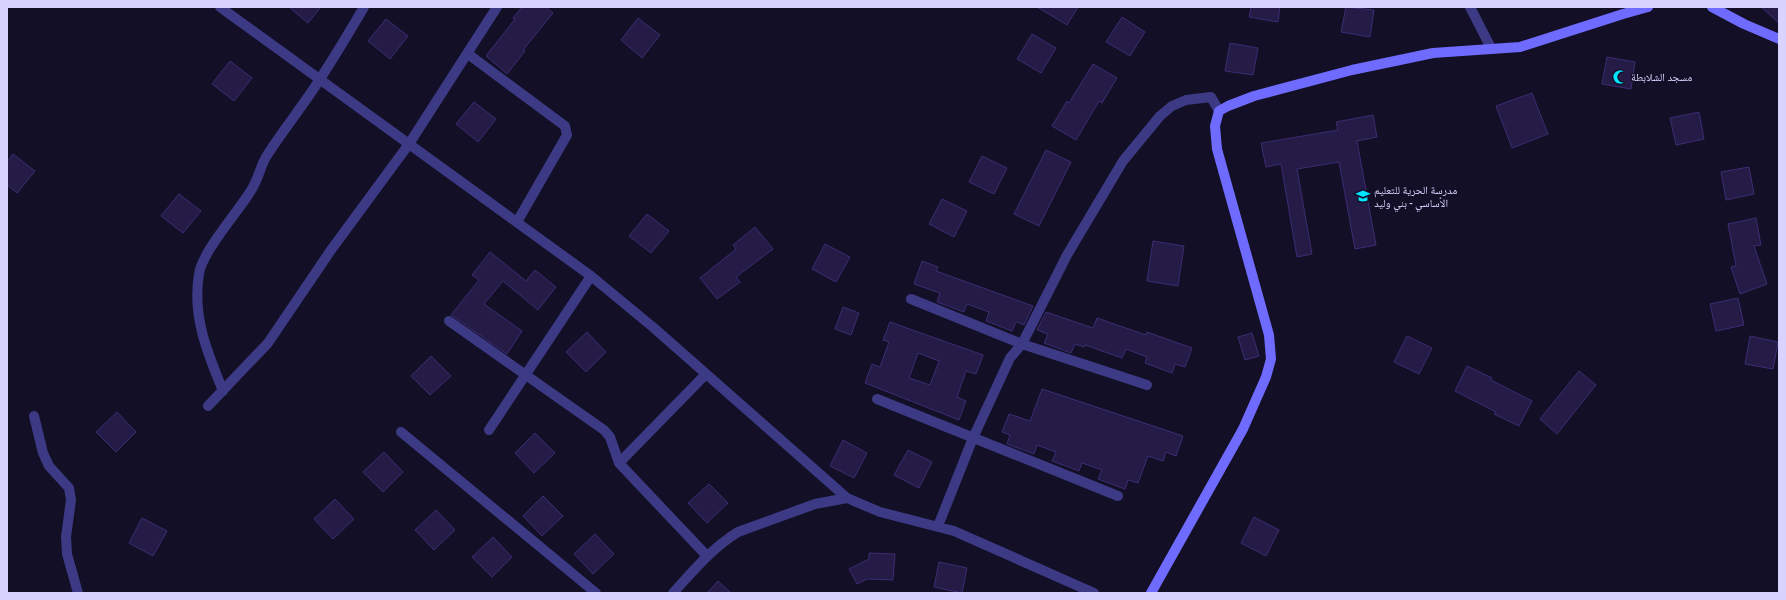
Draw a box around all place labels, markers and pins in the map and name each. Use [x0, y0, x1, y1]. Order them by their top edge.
mosque icon: مسجد الشلابطة [1612, 69, 1628, 85]
place label: مسجد الشلابطة [1631, 70, 1692, 84]
place label: مدرسة الحرية للتعليم الأساسي - بني وليد [1374, 183, 1457, 212]
school or university icon: مدرسة الحرية للتعليم الأساسي - بني وليد [1355, 188, 1371, 204]

